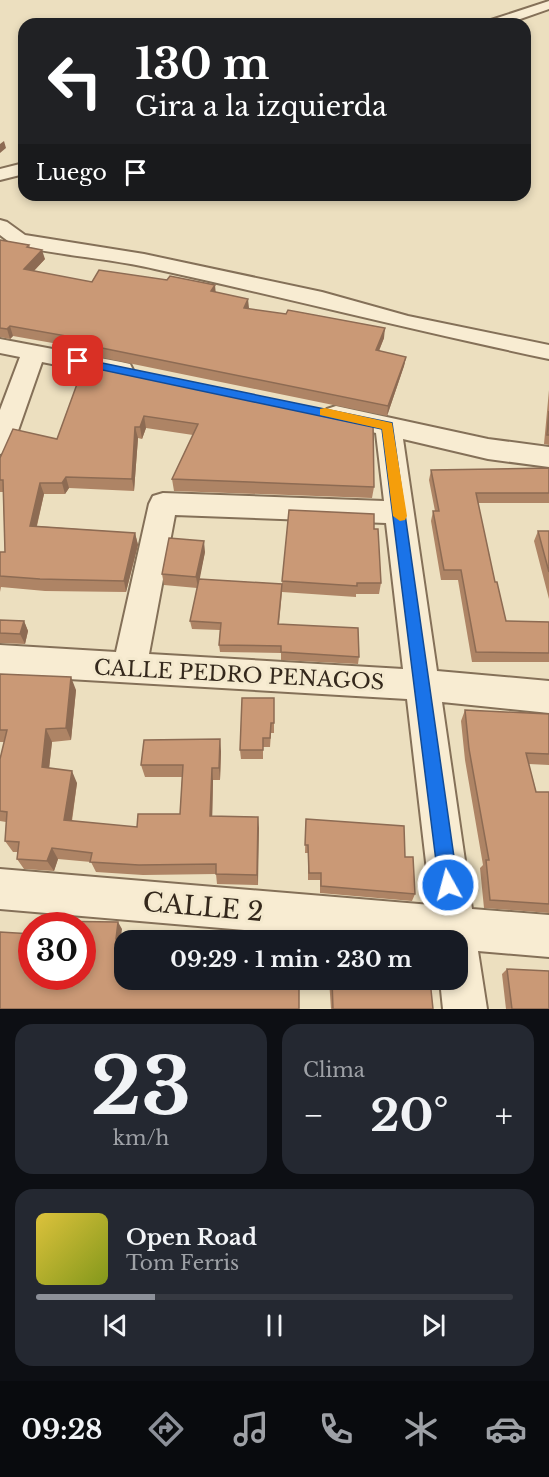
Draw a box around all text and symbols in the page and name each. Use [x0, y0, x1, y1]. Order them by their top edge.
text: 130 m [135, 38, 269, 90]
icon: left [36, 42, 114, 120]
text: Gira a la izquierda [135, 90, 387, 123]
icon: arrive [119, 156, 152, 189]
text: Luego [36, 159, 107, 186]
pin [52, 335, 103, 386]
icon: arrive [61, 344, 94, 377]
street label: CALLE PEDRO PENAGOS [93, 654, 385, 696]
position arrow [416, 853, 480, 917]
street label: CALLE 2 [141, 886, 265, 928]
speed limit sign: 30 [18, 912, 96, 990]
text: 09:29 · 1 min · 230 m [170, 946, 412, 973]
text: 23 [91, 1038, 191, 1135]
text: Clima [303, 1058, 365, 1082]
text: 20° [370, 1087, 449, 1143]
text: − [303, 1095, 324, 1136]
text: + [495, 1095, 513, 1136]
text: km/h [113, 1126, 169, 1150]
text: Open Road [126, 1224, 257, 1251]
text: Tom Ferris [126, 1251, 239, 1275]
icon: previous [99, 1309, 132, 1342]
icon: pause [258, 1309, 291, 1342]
icon: next [417, 1309, 450, 1342]
icon: directions [145, 1408, 187, 1450]
icon: music [230, 1408, 272, 1450]
icon: phone [315, 1408, 357, 1450]
icon: climate [400, 1408, 442, 1450]
icon: car [485, 1408, 527, 1450]
text: 09:28 [22, 1413, 102, 1446]

